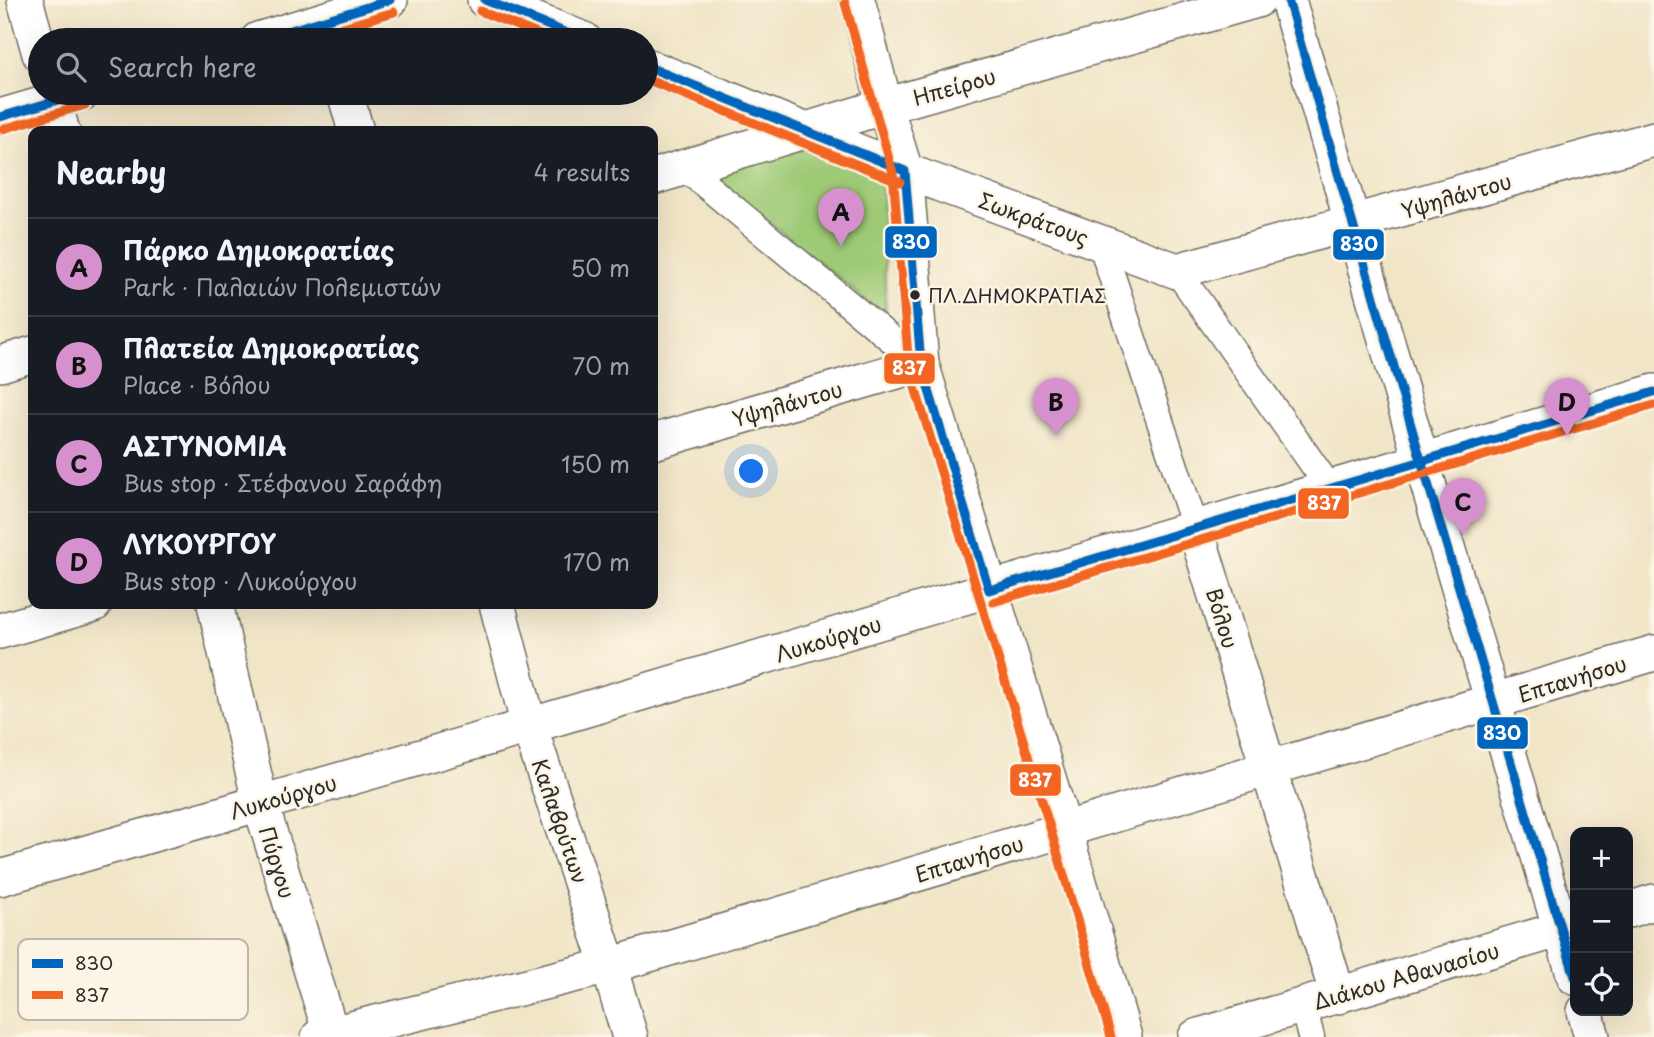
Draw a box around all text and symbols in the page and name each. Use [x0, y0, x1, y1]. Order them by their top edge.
search box [28, 28, 658, 105]
text: Search here [108, 47, 257, 86]
icon: search [52, 48, 90, 86]
street label: Ηπείρου [909, 59, 999, 113]
text: Nearby [56, 149, 166, 194]
text: 4 results [534, 154, 630, 189]
street label: Υψηλάντου [1397, 164, 1515, 226]
street label: Σωκράτους [975, 183, 1093, 253]
pin: A [818, 188, 864, 246]
line badge: 830 [884, 225, 938, 259]
text: 830 [892, 227, 930, 255]
line badge: 830 [1332, 228, 1385, 261]
text: 830 [1340, 229, 1378, 257]
text: Πάρκο Δημοκρατίας [123, 230, 394, 269]
text: A [70, 250, 88, 285]
text: 50 m [570, 250, 630, 285]
text: Park · Παλαιών Πολεμιστών [123, 269, 442, 304]
place label: ΠΛ.ΔΗΜΟΚΡΑΤΙΑΣ [928, 281, 1106, 309]
marker: ΠΛ.ΔΗΜΟΚΡΑΤΙΑΣ [908, 288, 922, 302]
text: Πλατεία Δημοκρατίας [123, 328, 420, 367]
text: B [71, 348, 87, 383]
text: 70 m [572, 348, 630, 383]
line badge: 837 [883, 352, 936, 385]
text: 837 [892, 353, 926, 381]
text: Place · Βόλου [123, 367, 271, 402]
street label: Υψηλάντου [728, 372, 846, 434]
pin: B [1033, 378, 1079, 436]
pin: D [1544, 378, 1590, 436]
text: ΑΣΤΥΝΟΜΙΑ [123, 426, 287, 465]
text: C [70, 446, 88, 481]
text: 150 m [561, 446, 630, 481]
your location [734, 454, 768, 488]
text: Bus stop · Στέφανου Σαράφη [123, 465, 443, 500]
pin: C [1440, 478, 1486, 536]
line badge: 837 [1297, 487, 1350, 520]
text: 837 [1307, 488, 1341, 516]
text: ΛΥΚΟΥΡΓΟΥ [123, 524, 276, 563]
text: D [70, 544, 88, 579]
text: 170 m [563, 544, 630, 579]
text: Bus stop · Λυκούργου [123, 563, 357, 598]
street label: Βόλου [1199, 584, 1247, 652]
street label: Λυκούργου [771, 607, 885, 669]
street label: Επτανήσου [1514, 646, 1630, 710]
line badge: 830 [1476, 716, 1529, 750]
text: 830 [1483, 718, 1521, 746]
street label: Καλαβρύτων [525, 754, 597, 888]
line badge: 837 [1009, 763, 1062, 797]
text: 837 [1018, 765, 1052, 793]
street label: Λυκούργου [226, 766, 340, 826]
street label: Πύργου [252, 822, 304, 902]
street label: Επτανήσου [911, 826, 1027, 890]
map controls [1570, 827, 1633, 1016]
button: + [1570, 827, 1633, 890]
button: − [1570, 890, 1633, 953]
street label: Διάκου Αθανασίου [1309, 933, 1503, 1017]
legend [18, 939, 248, 1020]
text: 830 [75, 948, 113, 976]
button: locate [1570, 953, 1633, 1016]
text: 837 [75, 980, 109, 1008]

